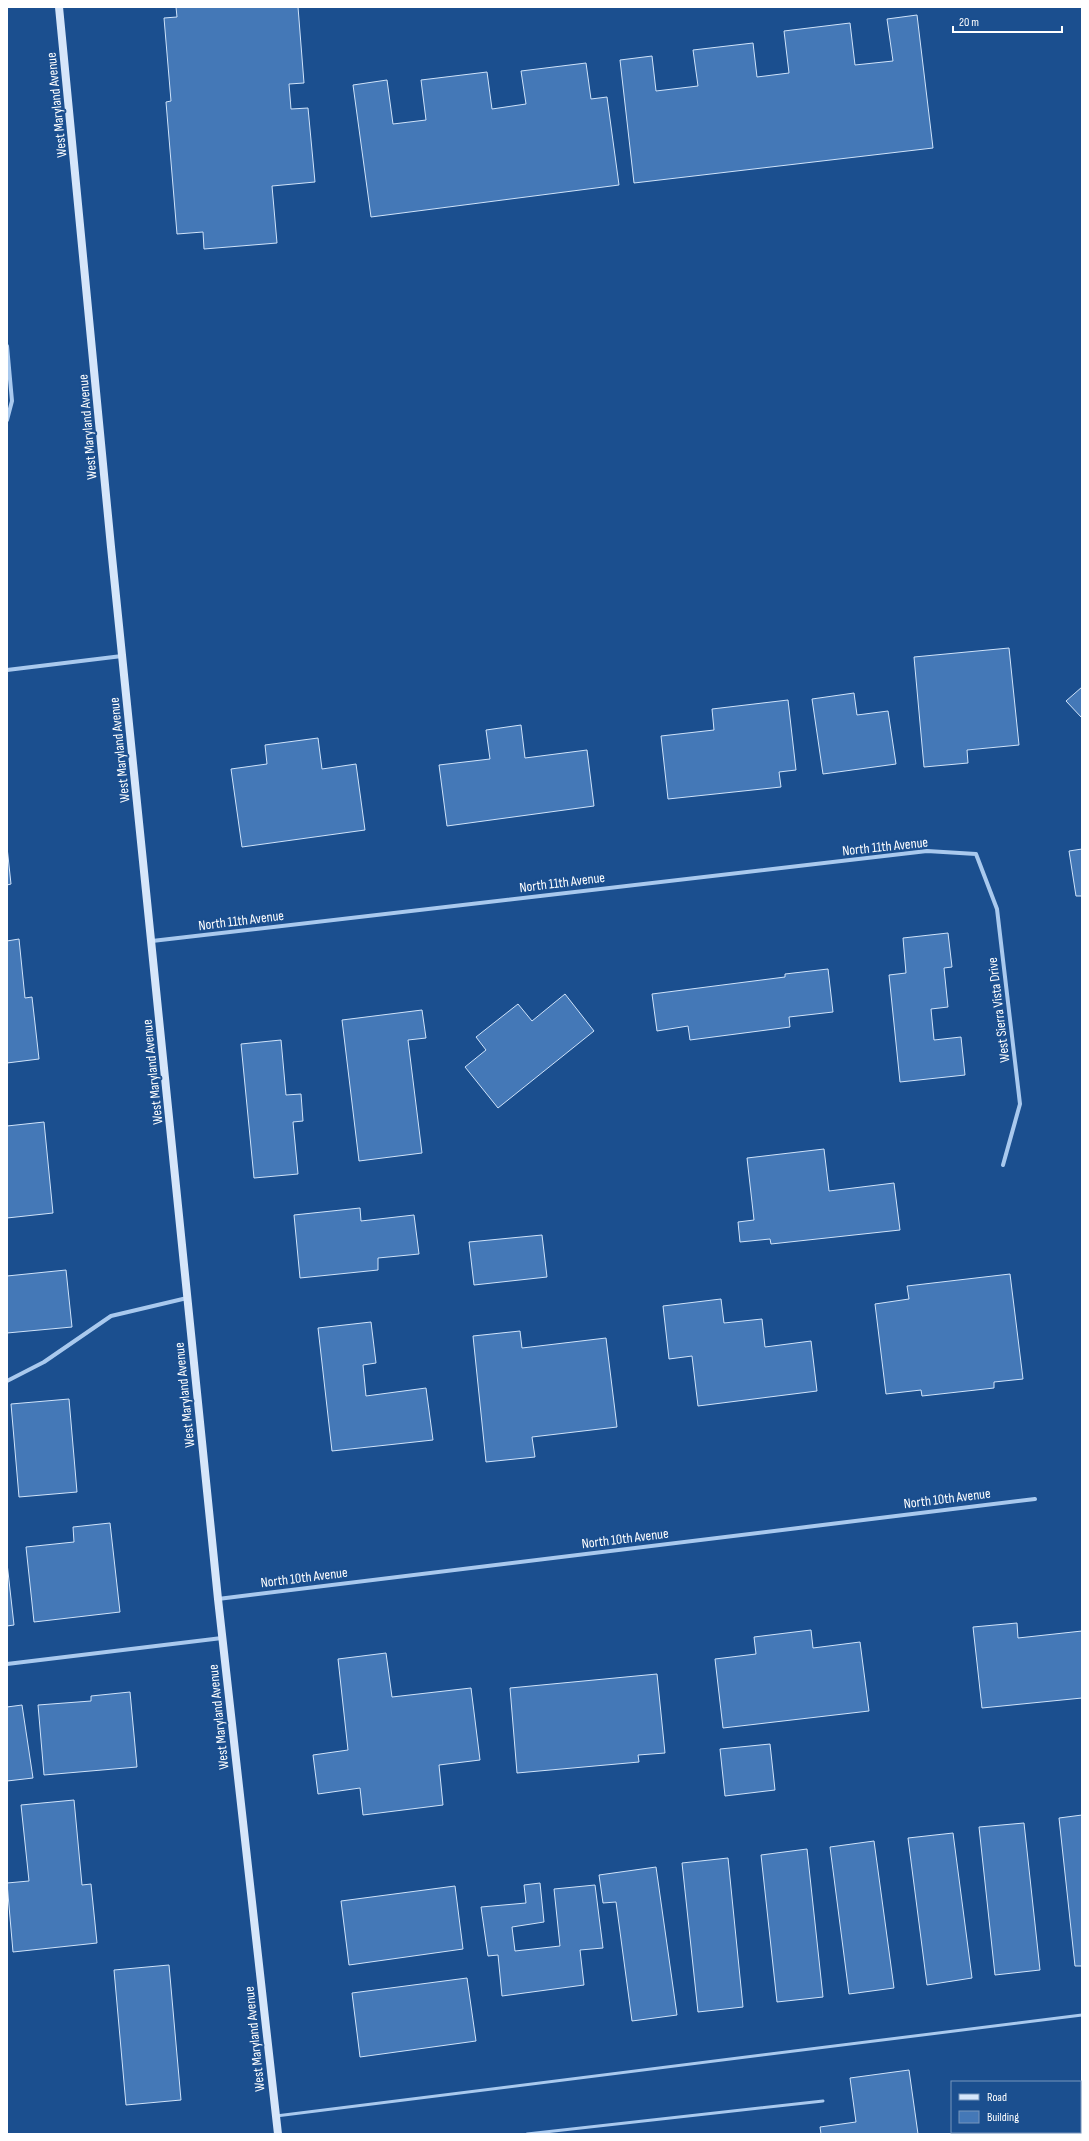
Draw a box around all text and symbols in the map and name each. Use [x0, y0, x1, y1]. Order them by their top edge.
scale bar [953, 8, 1062, 34]
text: 20 m [959, 15, 979, 30]
street label: West Maryland Avenue [43, 52, 70, 158]
street label: West Maryland Avenue [74, 374, 101, 480]
street label: West Maryland Avenue [106, 697, 133, 803]
street label: North 11th Avenue [841, 834, 929, 859]
street label: North 11th Avenue [518, 869, 606, 896]
street label: North 11th Avenue [197, 907, 285, 934]
street label: West Sierra Vista Drive [984, 956, 1013, 1064]
street label: West Maryland Avenue [139, 1019, 166, 1125]
street label: West Maryland Avenue [171, 1342, 198, 1448]
street label: North 10th Avenue [903, 1485, 992, 1512]
street label: North 10th Avenue [581, 1525, 670, 1552]
street label: North 10th Avenue [260, 1564, 349, 1591]
street label: West Maryland Avenue [205, 1664, 232, 1770]
street label: West Maryland Avenue [241, 1986, 268, 2092]
legend [951, 2081, 1081, 2133]
text: Road [987, 2090, 1007, 2105]
text: Building [987, 2110, 1019, 2125]

